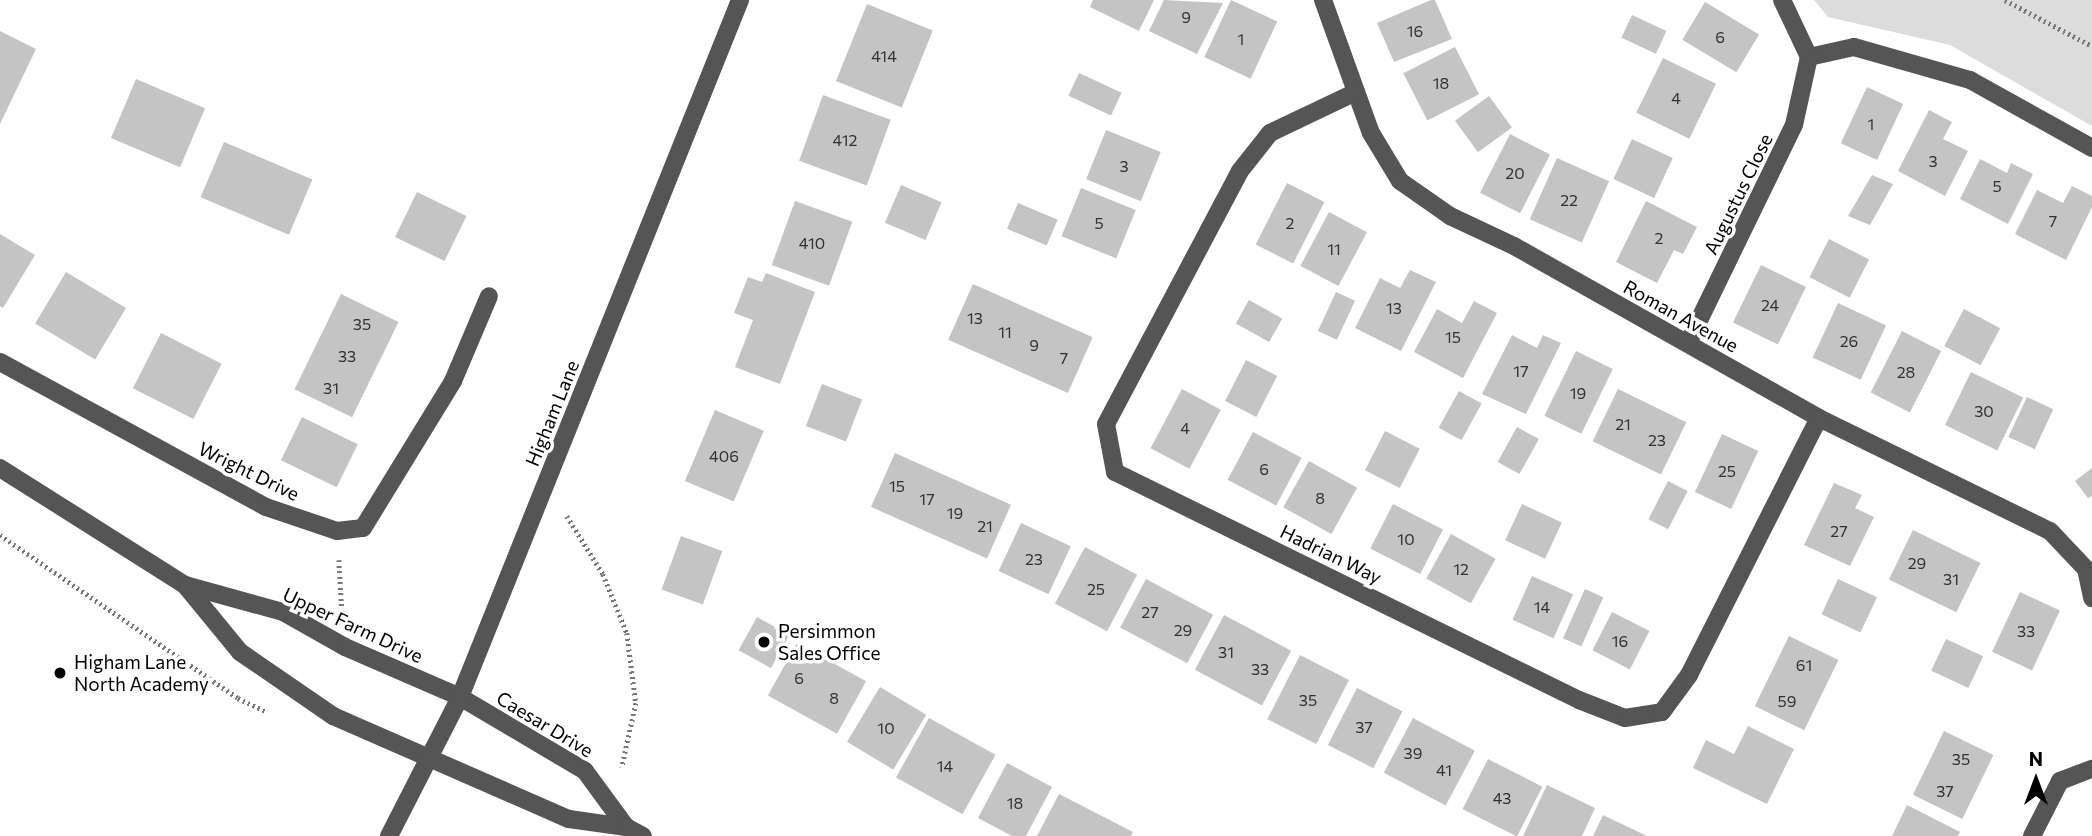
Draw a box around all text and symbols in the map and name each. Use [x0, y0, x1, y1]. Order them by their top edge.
house number: 9 [1181, 7, 1191, 27]
house number: 16 [1407, 21, 1423, 41]
house number: 6 [1715, 27, 1725, 47]
house number: 1 [1238, 29, 1244, 49]
house number: 414 [871, 46, 897, 66]
house number: 18 [1433, 73, 1449, 93]
house number: 4 [1671, 88, 1681, 108]
house number: 1 [1868, 114, 1874, 134]
house number: 412 [833, 130, 857, 150]
street label: Augustus Close [1699, 130, 1777, 258]
house number: 3 [1928, 151, 1938, 171]
house number: 3 [1119, 156, 1129, 176]
house number: 20 [1505, 163, 1525, 183]
house number: 5 [1992, 176, 2002, 196]
house number: 22 [1560, 190, 1578, 210]
house number: 7 [2049, 211, 2057, 231]
house number: 5 [1094, 213, 1104, 233]
house number: 2 [1286, 213, 1294, 233]
house number: 2 [1655, 228, 1663, 248]
house number: 410 [799, 233, 825, 253]
house number: 11 [1327, 239, 1341, 259]
street label: Roman Avenue [1620, 275, 1742, 357]
house number: 24 [1761, 295, 1779, 315]
house number: 13 [1386, 298, 1402, 318]
house number: 13 [967, 308, 983, 328]
house number: 35 [353, 314, 371, 334]
house number: 11 [998, 322, 1012, 342]
house number: 15 [1445, 327, 1461, 347]
house number: 26 [1840, 331, 1858, 351]
house number: 9 [1029, 335, 1039, 355]
house number: 33 [338, 346, 356, 366]
house number: 7 [1060, 348, 1068, 368]
street label: Higham Lane [520, 357, 584, 469]
house number: 17 [1513, 361, 1529, 381]
house number: 28 [1897, 362, 1915, 382]
house number: 31 [323, 378, 339, 398]
house number: 19 [1570, 383, 1586, 403]
house number: 30 [1974, 401, 1994, 421]
house number: 21 [1615, 414, 1631, 434]
house number: 4 [1180, 418, 1190, 438]
house number: 23 [1648, 430, 1666, 450]
street label: Wright Drive [195, 437, 303, 505]
house number: 406 [709, 446, 739, 466]
house number: 6 [1259, 459, 1269, 479]
house number: 25 [1718, 461, 1736, 481]
house number: 15 [889, 476, 905, 496]
house number: 8 [1315, 488, 1325, 508]
house number: 17 [919, 489, 935, 509]
house number: 19 [947, 503, 963, 523]
house number: 21 [977, 516, 993, 536]
street label: Hadrian Way [1277, 520, 1385, 588]
house number: 27 [1830, 521, 1848, 541]
house number: 10 [1397, 529, 1415, 549]
house number: 23 [1025, 549, 1043, 569]
house number: 29 [1908, 553, 1926, 573]
house number: 12 [1453, 559, 1469, 579]
house number: 31 [1943, 569, 1959, 589]
house number: 25 [1087, 579, 1105, 599]
street label: Upper Farm Drive [279, 583, 427, 667]
house number: 14 [1534, 597, 1550, 617]
house number: 27 [1141, 602, 1159, 622]
place label: Persimmon Sales Office [778, 620, 881, 664]
house number: 29 [1174, 620, 1192, 640]
house number: 33 [2017, 621, 2035, 641]
house number: 16 [1612, 631, 1628, 651]
marker: Persimmon Sales Office [756, 634, 772, 650]
house number: 31 [1218, 642, 1234, 662]
place label: Higham Lane North Academy [74, 651, 209, 695]
house number: 61 [1796, 655, 1812, 675]
house number: 33 [1251, 659, 1269, 679]
marker: Higham Lane North Academy [52, 665, 68, 681]
house number: 6 [794, 668, 804, 688]
street label: Caesar Drive [493, 686, 597, 762]
house number: 8 [829, 688, 839, 708]
house number: 35 [1299, 690, 1317, 710]
house number: 59 [1778, 691, 1796, 711]
house number: 37 [1355, 717, 1373, 737]
house number: 10 [877, 718, 895, 738]
house number: 39 [1404, 743, 1422, 763]
north arrow [2001, 745, 2071, 815]
text: N [2029, 747, 2043, 770]
house number: 35 [1952, 749, 1970, 769]
house number: 14 [937, 756, 953, 776]
house number: 41 [1436, 760, 1452, 780]
house number: 37 [1936, 781, 1954, 801]
house number: 43 [1493, 788, 1511, 808]
house number: 18 [1007, 793, 1023, 813]

